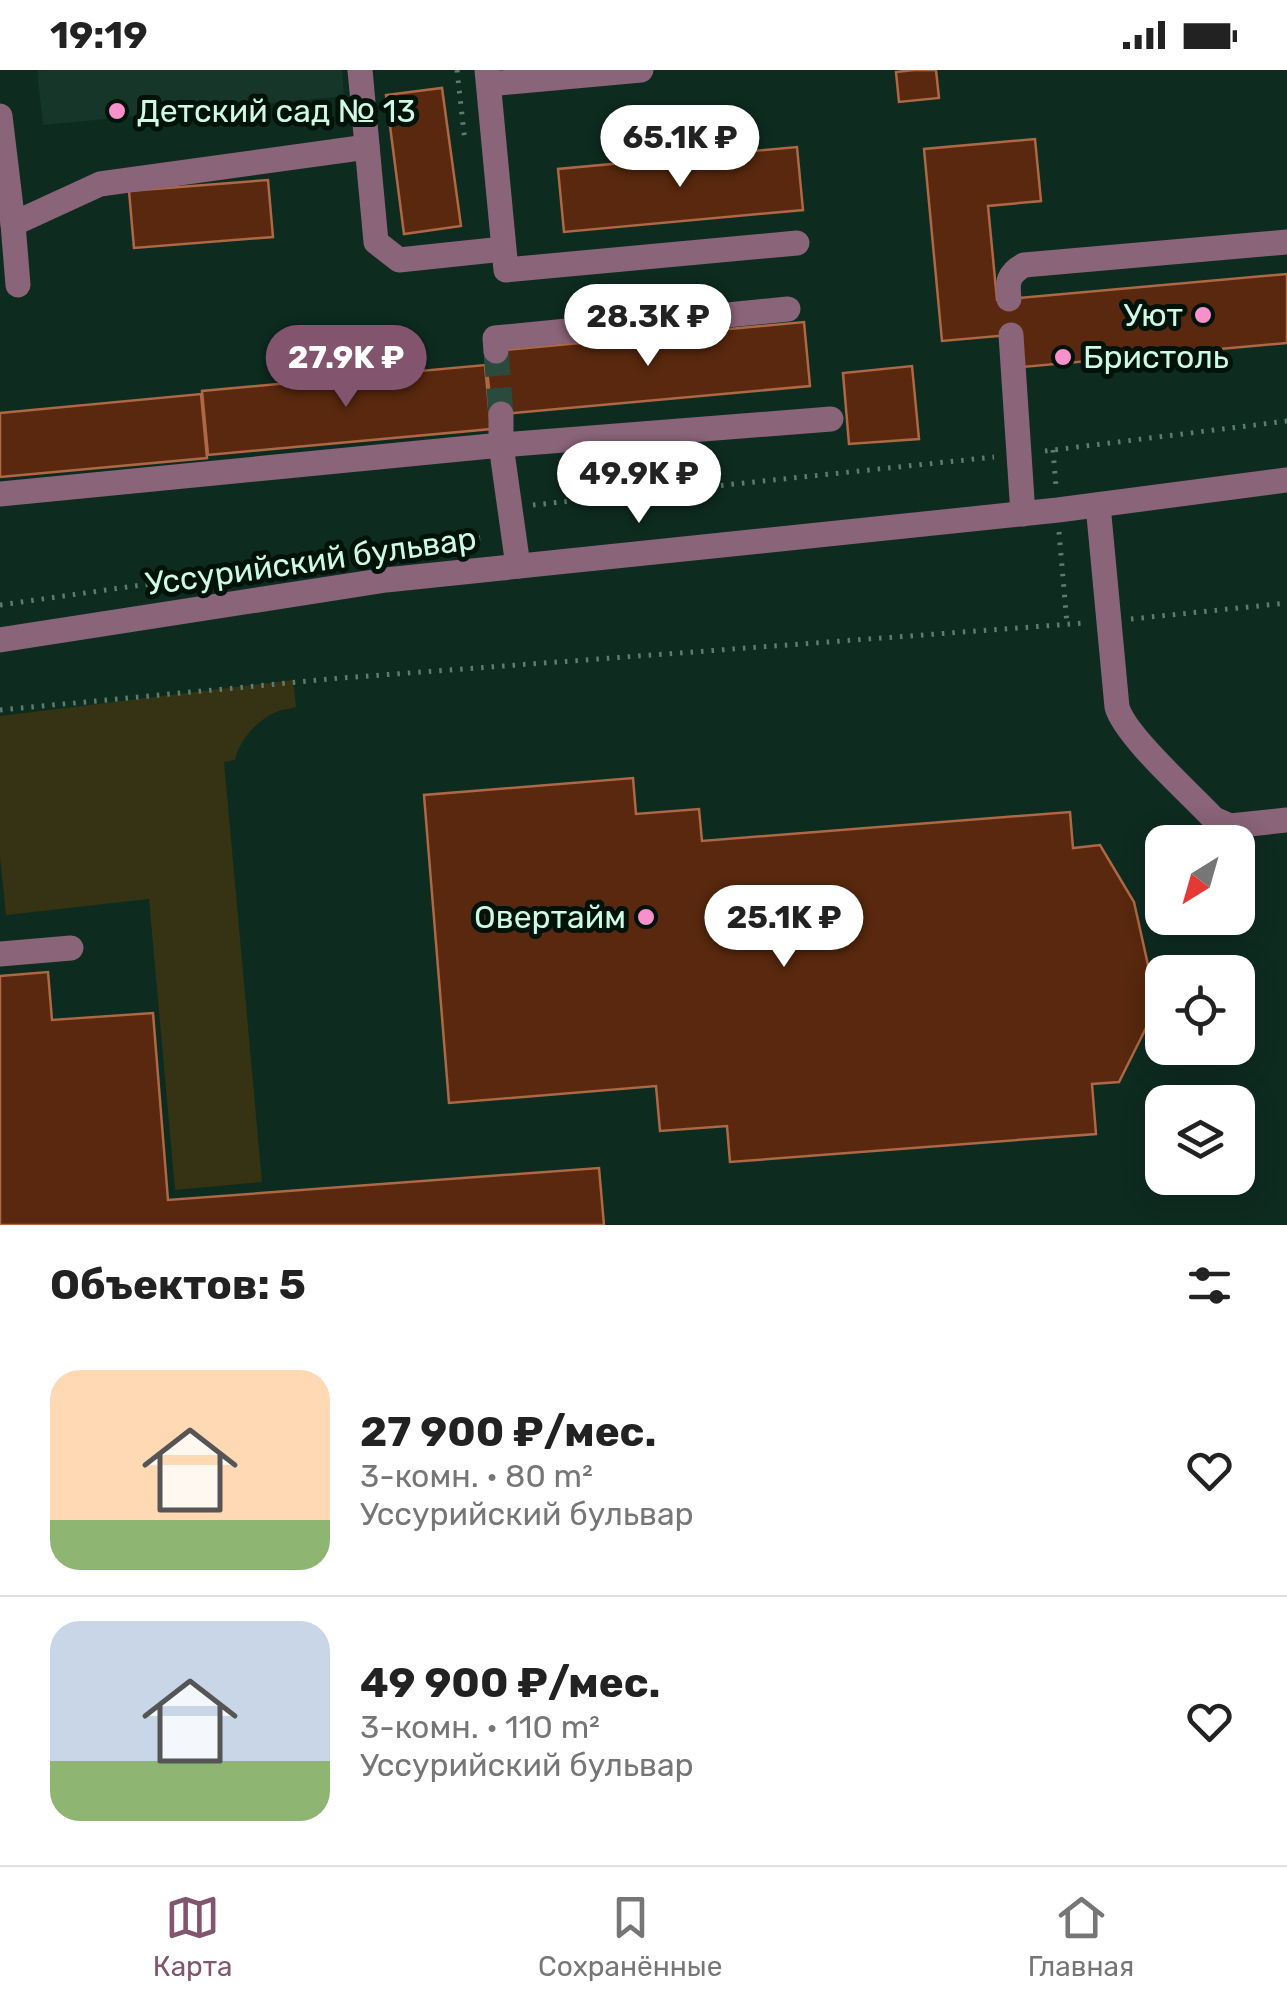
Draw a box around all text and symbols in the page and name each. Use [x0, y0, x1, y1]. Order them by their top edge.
text: 19:19 [50, 12, 148, 58]
place label: Детский сад № 13 [137, 92, 416, 130]
marker: Детский сад № 13 [106, 100, 128, 122]
pin: 65.1K ₽ [588, 105, 772, 190]
text: 65.1K ₽ [622, 118, 738, 156]
pin: 28.3K ₽ [556, 284, 740, 369]
place label: Уют [1124, 296, 1183, 334]
text: 28.3K ₽ [586, 297, 710, 335]
marker: Уют [1192, 304, 1214, 326]
pin: 27.9K ₽ [254, 325, 438, 410]
text: 27.9K ₽ [288, 338, 404, 376]
place label: Бристоль [1083, 338, 1229, 376]
marker: Бристоль [1052, 346, 1074, 368]
pin: 49.9K ₽ [547, 441, 731, 526]
text: 49.9K ₽ [579, 454, 699, 492]
street label: Уссурийский бульвар [143, 519, 479, 603]
north arrow [1145, 825, 1255, 935]
map controls [1145, 825, 1255, 1195]
pin: 25.1K ₽ [692, 885, 876, 970]
place label: Овертайм [474, 898, 626, 936]
text: 25.1K ₽ [726, 898, 842, 936]
marker: Овертайм [635, 906, 657, 928]
button: locate [1145, 955, 1255, 1065]
button: layers [1145, 1085, 1255, 1195]
icon: filters [1182, 1258, 1237, 1313]
text: Объектов: 5 [50, 1260, 306, 1310]
text: 27 900 ₽/мес. [360, 1407, 656, 1457]
icon: home [130, 1410, 250, 1530]
icon: heart [1182, 1443, 1237, 1498]
text: 3-комн. · 80 m² [360, 1457, 593, 1495]
text: Уссурийский бульвар [360, 1495, 694, 1533]
text: 49 900 ₽/мес. [360, 1658, 660, 1708]
icon: home [130, 1661, 250, 1781]
icon: heart [1182, 1694, 1237, 1749]
text: 3-комн. · 110 m² [360, 1708, 600, 1746]
text: Уссурийский бульвар [360, 1746, 694, 1784]
tab: Карта [153, 1890, 233, 1983]
tab: Сохранённые [538, 1890, 722, 1983]
tab: Главная [1028, 1890, 1134, 1983]

